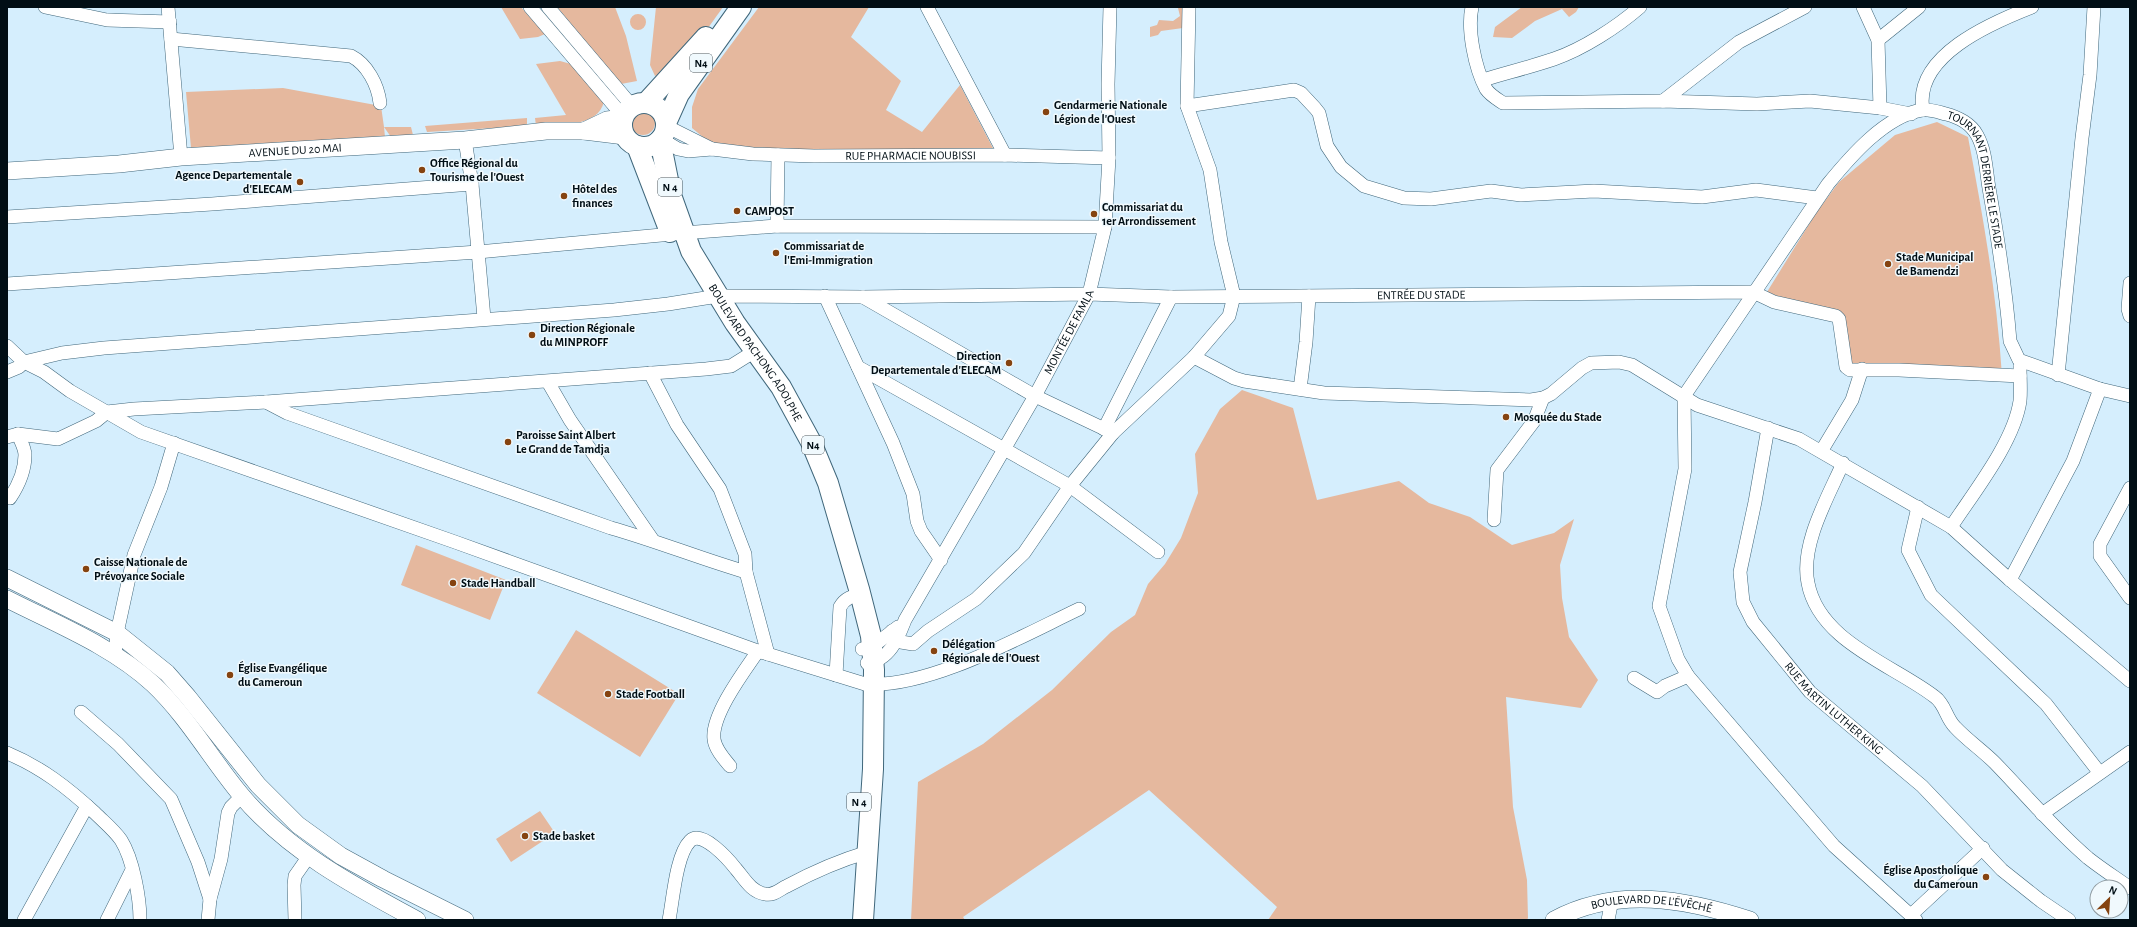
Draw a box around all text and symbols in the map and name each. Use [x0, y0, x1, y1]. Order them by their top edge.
road number: N4 [690, 54, 712, 72]
place label: Gendarmerie Nationale Légion de l'Ouest [1054, 99, 1168, 125]
marker: Gendarmerie Nationale Légion de l'Ouest [1041, 107, 1051, 117]
street label: TOURNANT DERRIÈRE LE STADE [1946, 109, 2005, 250]
street label: AVENUE DU 20 MAI [248, 141, 342, 159]
street label: RUE PHARMACIE NOUBISSI [845, 149, 976, 162]
place label: Office Régional du Tourisme de l'Ouest [430, 157, 524, 183]
marker: Office Régional du Tourisme de l'Ouest [417, 165, 427, 175]
place label: Agence Departementale d'ELECAM [175, 169, 292, 195]
marker: Agence Departementale d'ELECAM [295, 177, 305, 187]
road number: N 4 [658, 178, 682, 196]
place label: Hôtel des finances [572, 183, 618, 209]
marker: Hôtel des finances [559, 191, 569, 201]
place label: Commissariat du 1er Arrondissement [1102, 201, 1196, 227]
place label: CAMPOST [745, 205, 794, 217]
marker: CAMPOST [732, 206, 742, 216]
marker: Commissariat du 1er Arrondissement [1089, 209, 1099, 219]
place label: Commissariat de l'Emi-Immigration [784, 240, 873, 266]
marker: Commissariat de l'Emi-Immigration [771, 248, 781, 258]
place label: Stade Municipal de Bamendzi [1896, 251, 1974, 277]
marker: Stade Municipal de Bamendzi [1883, 259, 1893, 269]
street label: BOULEVARD PACHONG ADOLPHE [707, 282, 805, 423]
street label: ENTRÉE DU STADE [1377, 288, 1466, 301]
street label: MONTÉE DE FAMLA [1042, 289, 1096, 376]
place label: Direction Régionale du MINPROFF [540, 322, 635, 348]
marker: Direction Régionale du MINPROFF [527, 330, 537, 340]
place label: Direction Departementale d'ELECAM [871, 350, 1001, 376]
marker: Direction Departementale d'ELECAM [1004, 358, 1014, 368]
place label: Mosquée du Stade [1514, 411, 1602, 423]
marker: Mosquée du Stade [1501, 412, 1511, 422]
place label: Paroisse Saint Albert Le Grand de Tamdja [516, 429, 616, 456]
road number: N4 [802, 436, 824, 454]
marker: Paroisse Saint Albert Le Grand de Tamdja [503, 437, 513, 447]
place label: Caisse Nationale de Prévoyance Sociale [94, 556, 188, 583]
marker: Caisse Nationale de Prévoyance Sociale [81, 564, 91, 574]
place label: Stade Handball [461, 577, 535, 589]
marker: Stade Handball [448, 578, 458, 588]
place label: Délégation Régionale de l'Ouest [942, 638, 1040, 664]
marker: Délégation Régionale de l'Ouest [929, 646, 939, 656]
place label: Église Evangélique du Cameroun [238, 660, 328, 688]
street label: RUE MARTIN LUTHER KING [1782, 660, 1885, 757]
marker: Église Evangélique du Cameroun [225, 670, 235, 680]
place label: Stade Football [616, 688, 685, 700]
marker: Stade Football [603, 689, 613, 699]
road number: N 4 [847, 793, 871, 811]
place label: Stade basket [533, 830, 595, 842]
marker: Stade basket [520, 831, 530, 841]
place label: Église Apostholique du Cameroun [1883, 862, 1978, 890]
marker: Église Apostholique du Cameroun [1981, 872, 1991, 882]
north arrow [2089, 879, 2129, 919]
text: N [2107, 884, 2119, 897]
street label: BOULEVARD DE L'ÉVÊCHÉ [1590, 893, 1714, 915]

